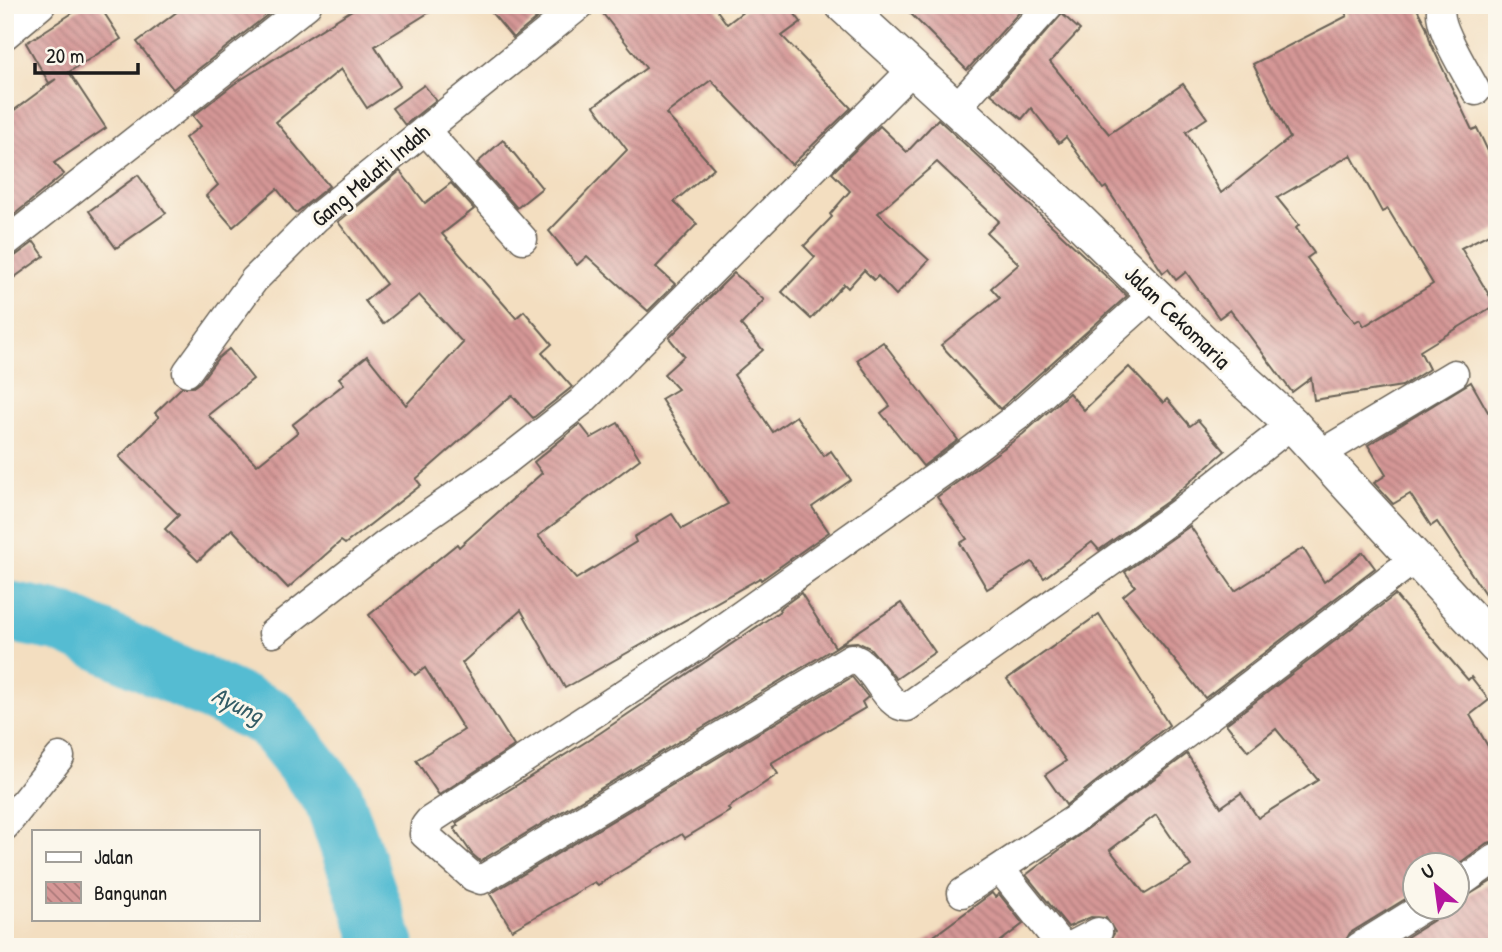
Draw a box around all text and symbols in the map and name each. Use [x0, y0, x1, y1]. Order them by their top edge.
scale bar [35, 32, 138, 76]
text: 20 m [46, 41, 84, 70]
street label: Gang Melati Indah [304, 116, 436, 234]
street label: Jalan Cekomaria [1118, 258, 1238, 376]
water label: Ayung [207, 678, 270, 731]
legend [32, 830, 259, 920]
text: Jalan [94, 842, 133, 871]
north arrow [1400, 850, 1470, 920]
text: U [1417, 857, 1439, 885]
text: Bangunan [94, 878, 167, 907]

